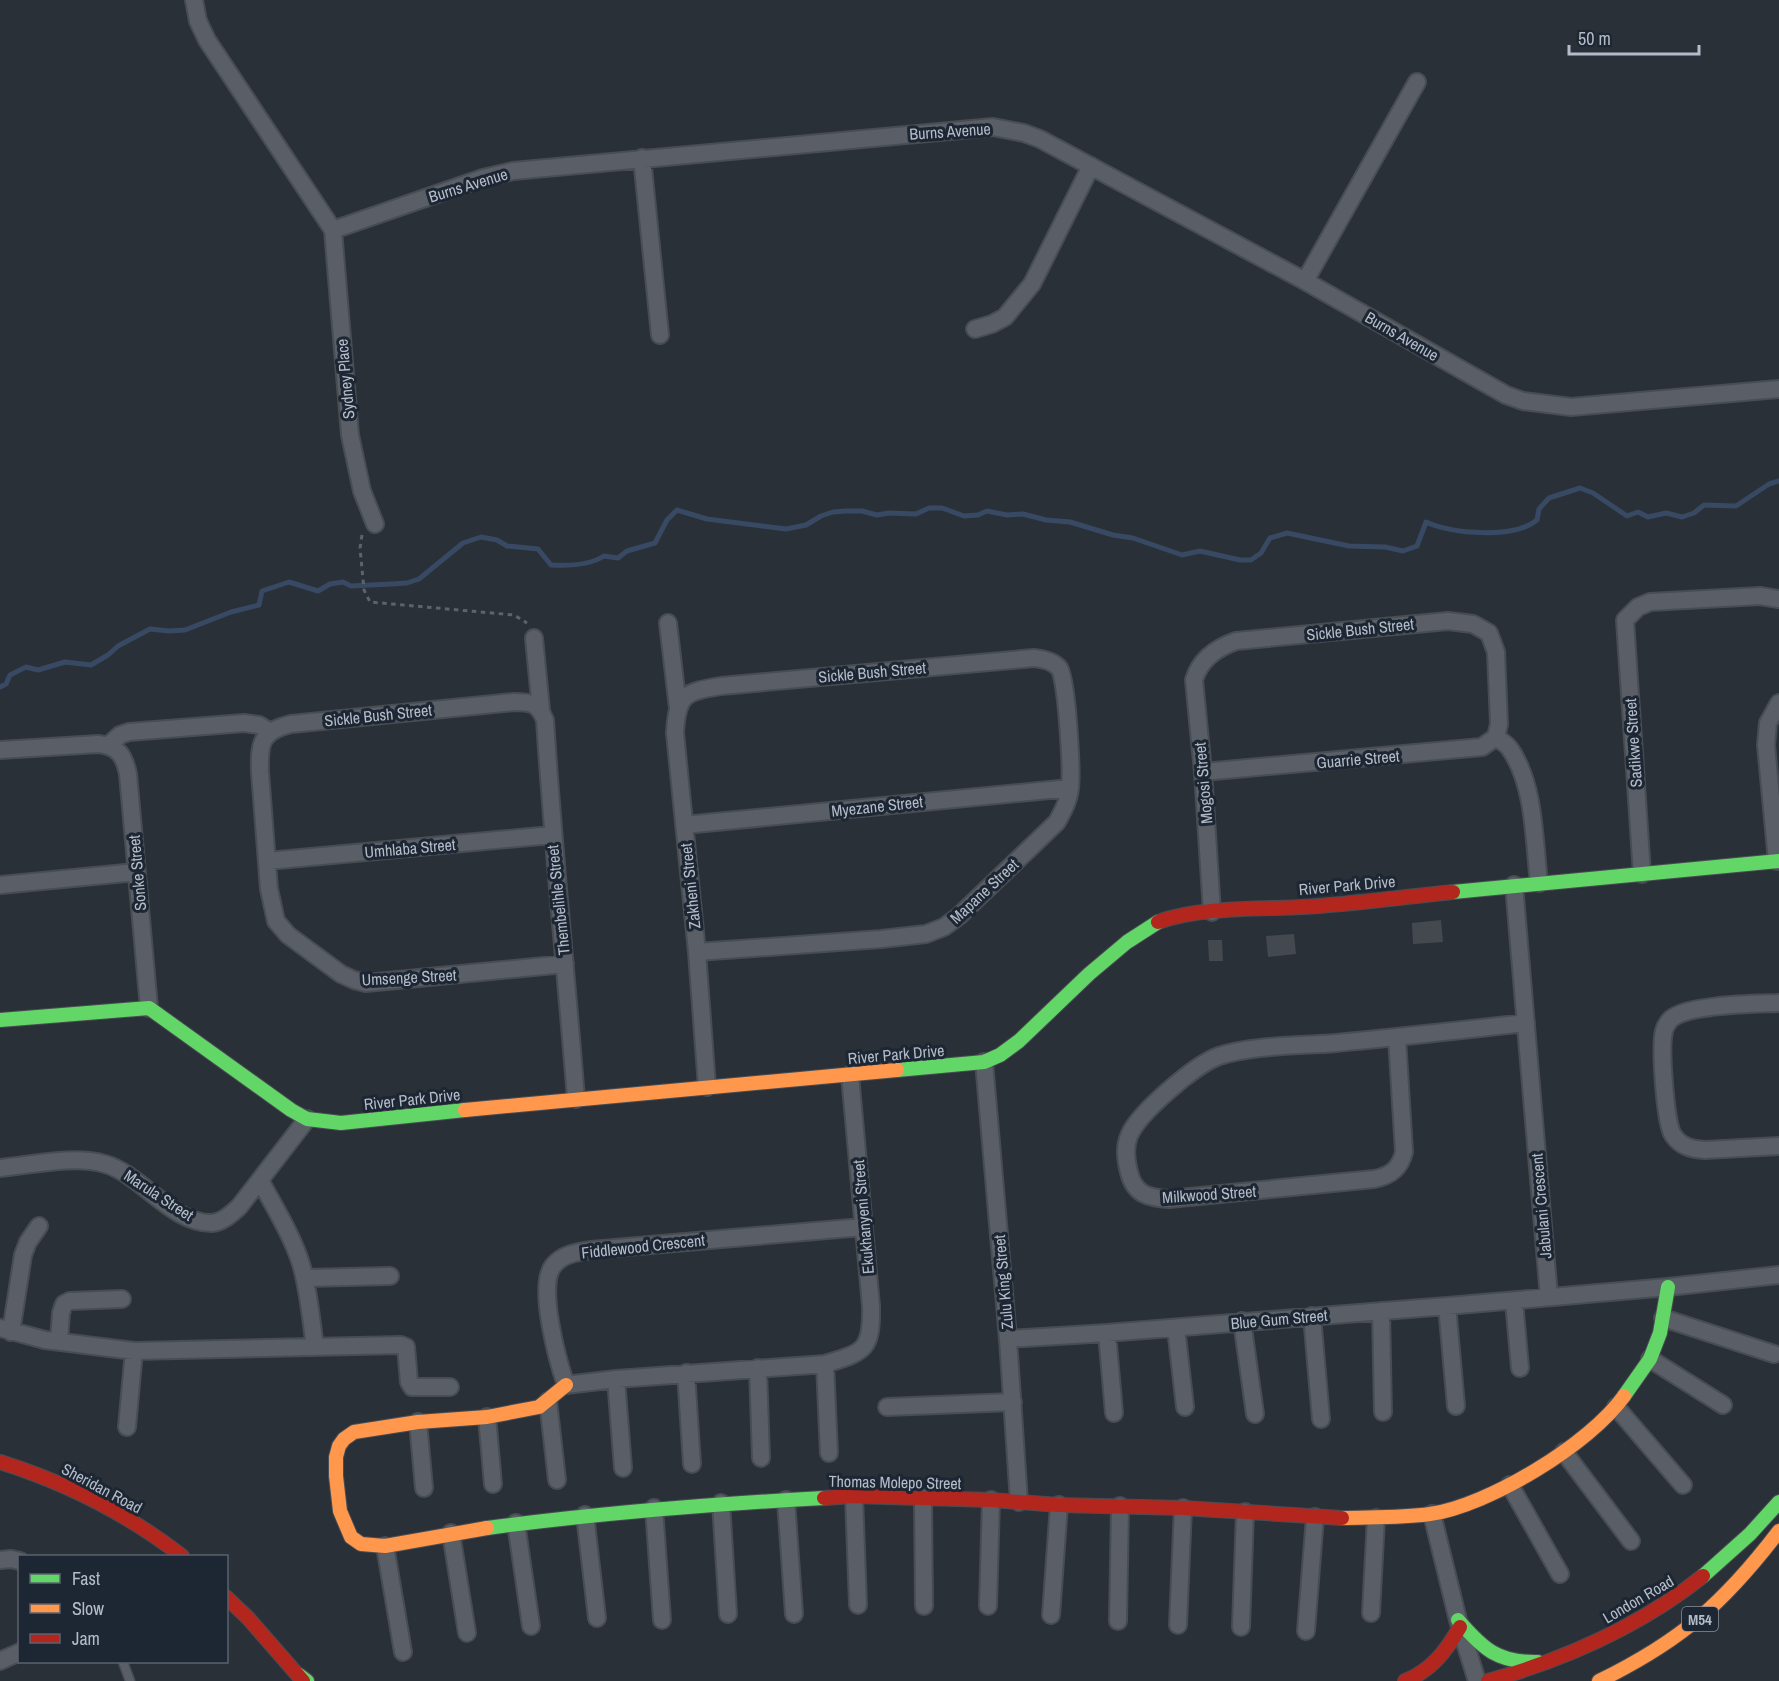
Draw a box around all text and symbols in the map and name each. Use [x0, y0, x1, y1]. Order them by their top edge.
scale bar [1569, 18, 1700, 56]
text: 50 m [1578, 26, 1611, 51]
street label: Burns Avenue [909, 117, 991, 145]
street label: Burns Avenue [426, 163, 510, 207]
street label: Burns Avenue [1361, 306, 1443, 366]
street label: Sydney Place [331, 338, 359, 420]
street label: Sickle Bush Street [1305, 612, 1415, 646]
street label: Sickle Bush Street [817, 656, 927, 688]
street label: Sickle Bush Street [323, 698, 433, 732]
street label: Sadikwe Street [1619, 698, 1647, 788]
street label: Mogosi Street [1188, 741, 1218, 825]
street label: Guarrie Street [1316, 744, 1401, 774]
street label: Myezane Street [830, 790, 924, 822]
street label: Umhlaba Street [364, 833, 457, 863]
street label: Sonke Street [123, 834, 151, 912]
street label: Zakheni Street [675, 842, 705, 930]
street label: Thembelihle Street [541, 843, 575, 956]
street label: Mapane Street [945, 853, 1023, 928]
street label: River Park Drive [1298, 870, 1396, 900]
street label: Umsenge Street [361, 964, 457, 990]
street label: River Park Drive [847, 1039, 945, 1069]
street label: River Park Drive [363, 1083, 461, 1115]
street label: Jabulani Crescent [1525, 1152, 1557, 1260]
street label: Ekukhanyeni Street [847, 1159, 879, 1275]
street label: Marula Street [120, 1164, 198, 1226]
street label: Milkwood Street [1161, 1180, 1257, 1208]
street label: Fiddlewood Crescent [580, 1229, 706, 1263]
street label: Zulu King Street [988, 1233, 1018, 1330]
street label: Blue Gum Street [1230, 1304, 1329, 1334]
street label: Sheridan Road [58, 1458, 146, 1518]
street label: Thomas Molepo Street [828, 1470, 962, 1494]
legend [18, 1555, 228, 1663]
text: Fast [72, 1566, 100, 1591]
street label: London Road [1598, 1570, 1678, 1628]
text: Slow [72, 1596, 104, 1621]
road number: M54 [1682, 1607, 1718, 1631]
text: Jam [72, 1626, 100, 1651]

